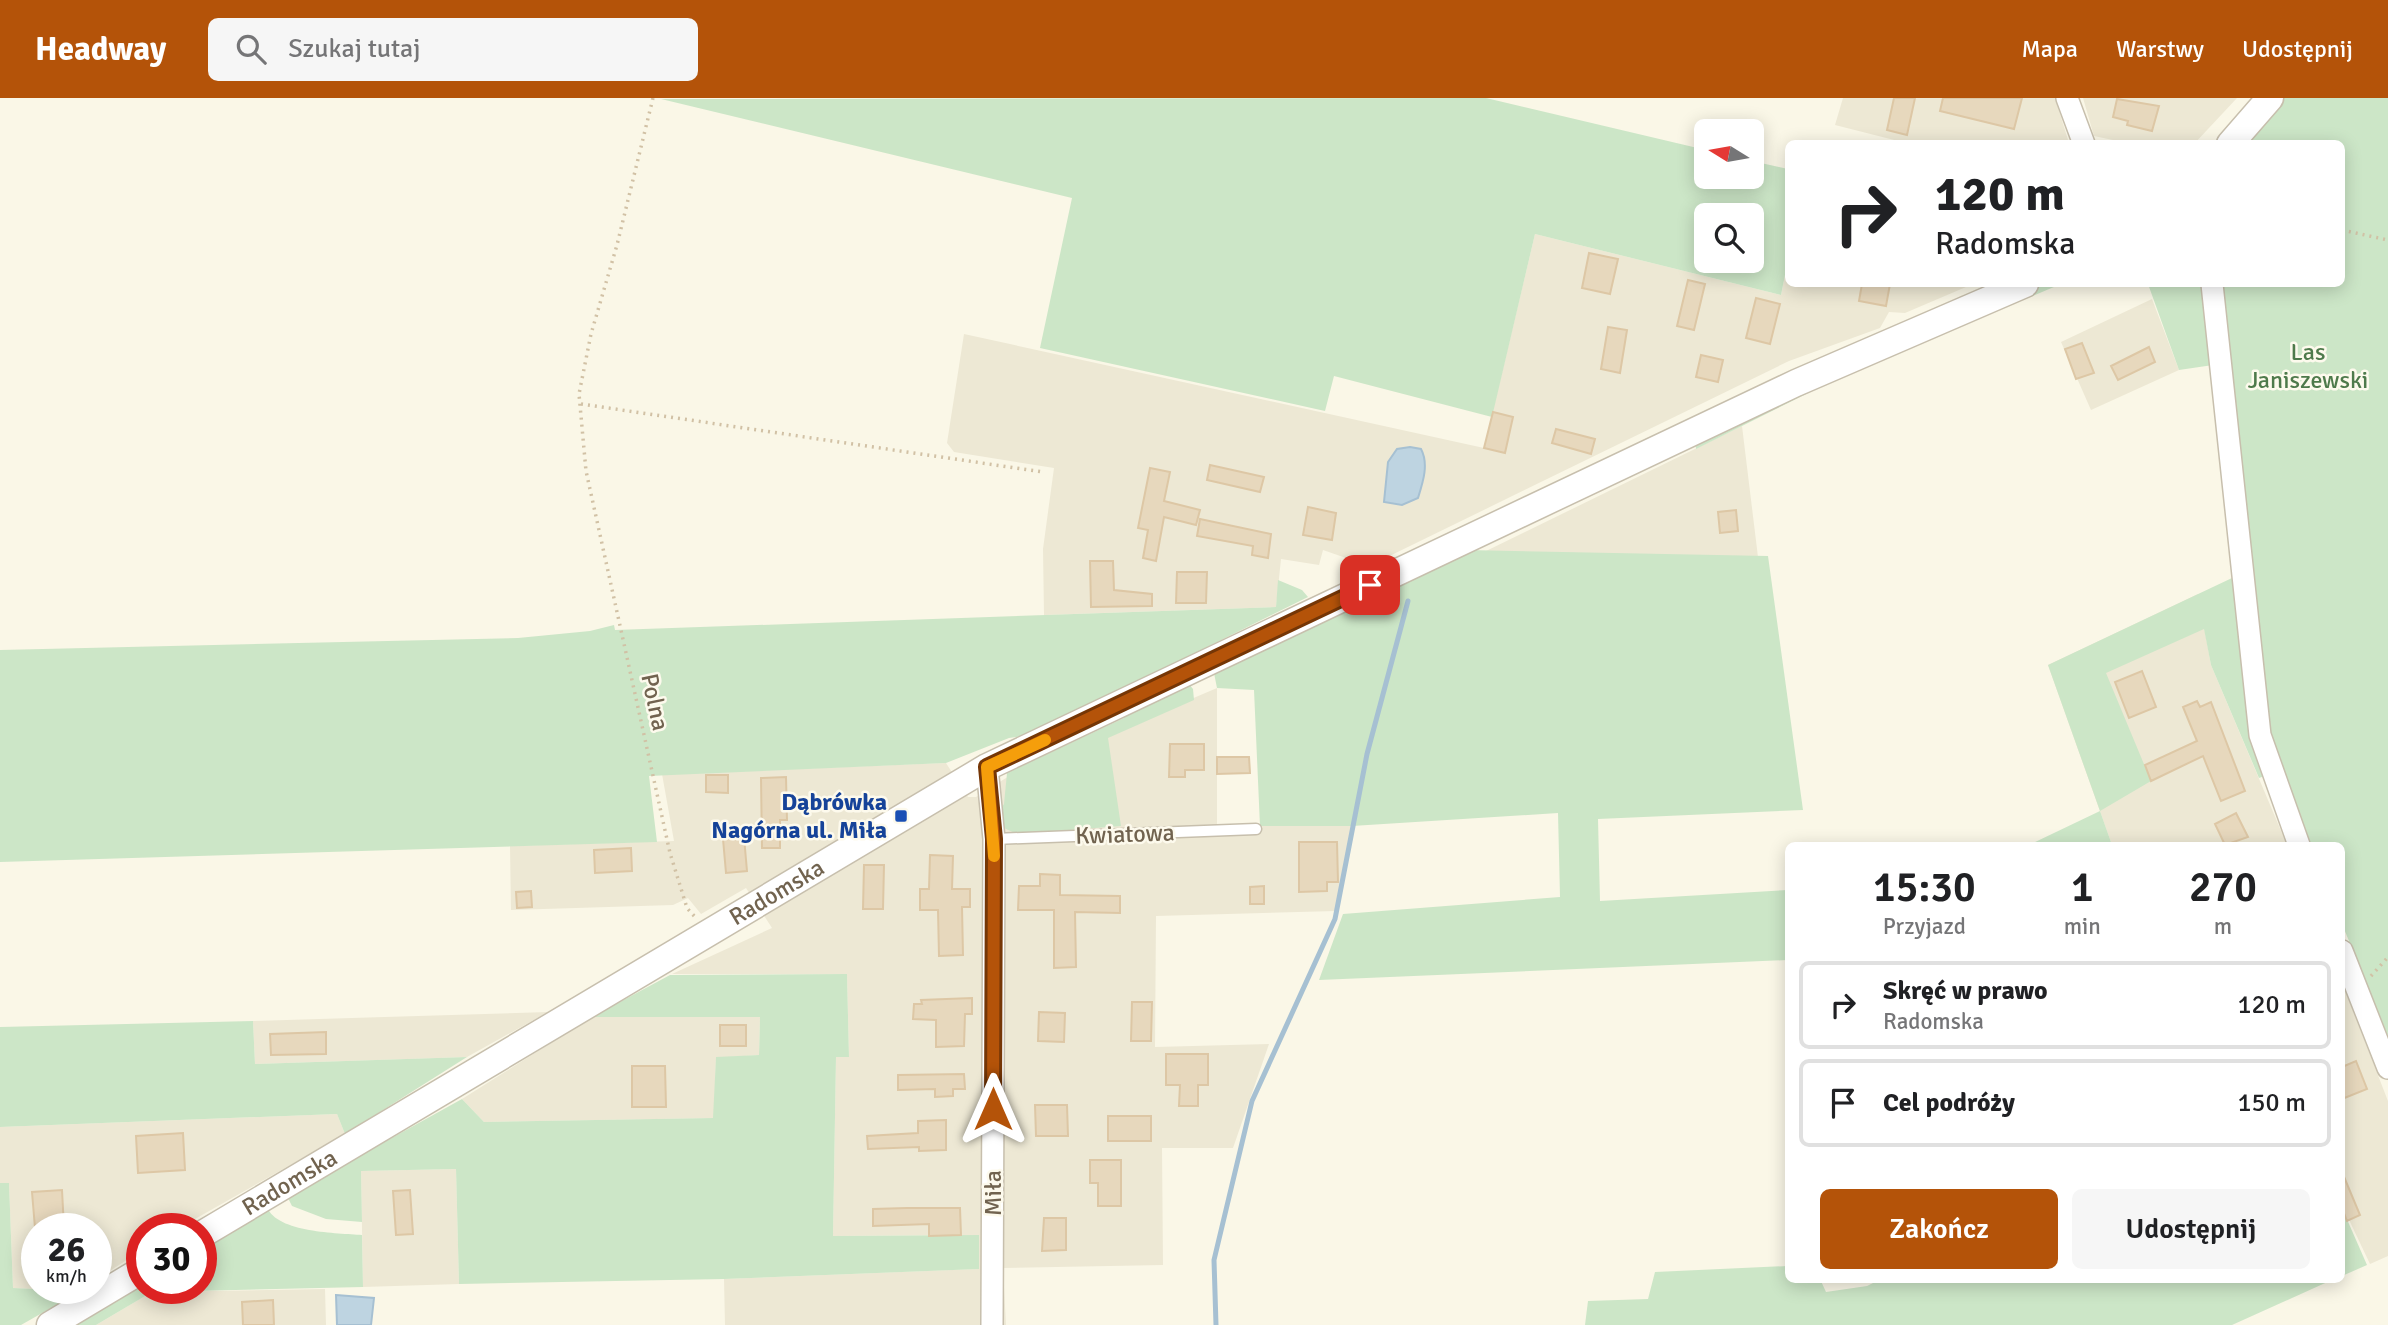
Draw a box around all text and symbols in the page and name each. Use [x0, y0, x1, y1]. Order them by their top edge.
search box [208, 18, 698, 81]
text: Headway [35, 29, 166, 70]
icon: search [232, 30, 270, 68]
text: Szukaj tutaj [288, 33, 421, 65]
text: Mapa [2021, 34, 2078, 64]
text: Warstwy [2116, 34, 2204, 64]
text: Udostępnij [2242, 34, 2353, 64]
north arrow [1694, 119, 1764, 189]
map controls [1694, 119, 1764, 273]
text: 120 m [1935, 164, 2065, 224]
icon: right [1820, 168, 1911, 259]
button: search [1694, 203, 1764, 273]
text: Radomska [1935, 224, 2075, 263]
park label: Las Janiszewski [2248, 337, 2368, 395]
pin [1340, 555, 1400, 615]
icon: arrive [1351, 566, 1389, 604]
street label: Polna [634, 671, 676, 733]
place label: Dąbrówka Nagórna ul. Miła [711, 787, 887, 845]
marker: Dąbrówka Nagórna ul. Miła [893, 808, 909, 824]
street label: Kwiatowa [1075, 817, 1175, 851]
street label: Radomska [724, 852, 830, 932]
text: 15:30 [1873, 862, 1976, 913]
text: 1 [2071, 862, 2094, 913]
text: 270 [2189, 862, 2257, 913]
text: Przyjazd [1883, 912, 1966, 941]
text: min [2064, 912, 2101, 941]
text: m [2214, 912, 2232, 941]
text: Skręć w prawo [1883, 975, 2048, 1007]
icon: right [1824, 986, 1862, 1024]
text: 120 m [2237, 989, 2306, 1021]
text: Radomska [1883, 1007, 1984, 1036]
position arrow [956, 1072, 1030, 1146]
icon: arrive [1824, 1084, 1862, 1122]
text: Cel podróży [1883, 1087, 2015, 1119]
text: 150 m [2237, 1087, 2306, 1119]
street label: Radomska [237, 1142, 342, 1222]
street label: Miła [978, 1170, 1008, 1216]
button: Zakończ [1820, 1189, 2058, 1269]
button: Udostępnij [2072, 1189, 2310, 1269]
speed limit sign: 30 [126, 1213, 217, 1304]
text: 26 [48, 1228, 85, 1271]
text: km/h [46, 1265, 87, 1287]

